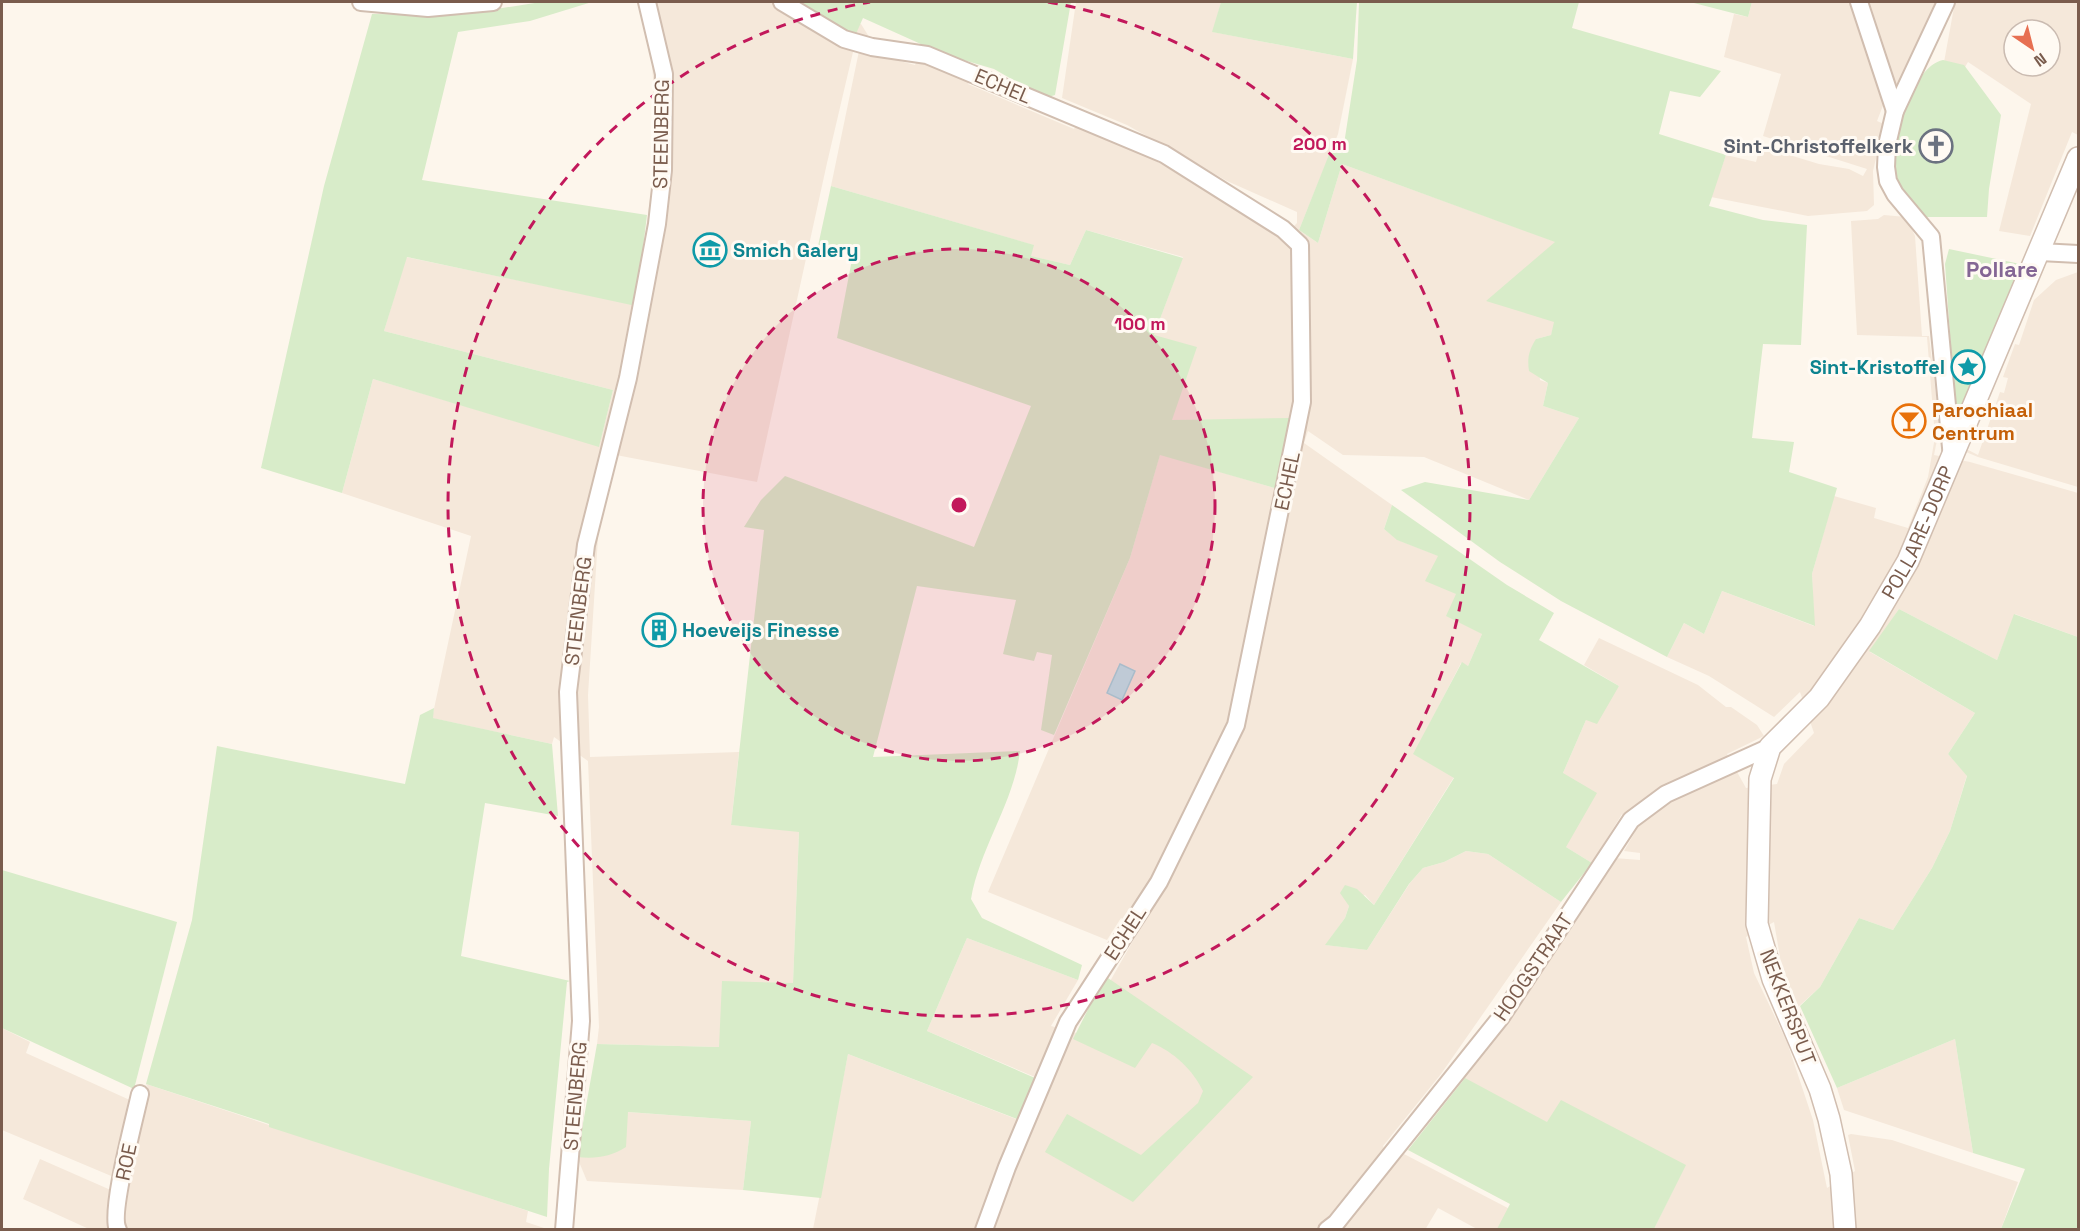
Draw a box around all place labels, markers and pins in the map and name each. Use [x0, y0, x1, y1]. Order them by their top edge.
church icon: Sint-Christoffelkerk [1918, 128, 1954, 164]
place label: Sint-Christoffelkerk [1724, 133, 1913, 159]
museum icon: Smich Galery [692, 232, 728, 268]
place label: Smich Galery [733, 237, 859, 263]
place icon: Sint-Kristoffel [1950, 349, 1986, 385]
place label: Sint-Kristoffel [1810, 354, 1945, 380]
place label: Parochiaal Centrum [1932, 397, 2033, 446]
bar icon: Parochiaal Centrum [1891, 403, 1927, 439]
centre of rings [949, 495, 969, 515]
building icon: Hoeveijs Finesse [641, 612, 677, 648]
place label: Hoeveijs Finesse [682, 617, 839, 643]

